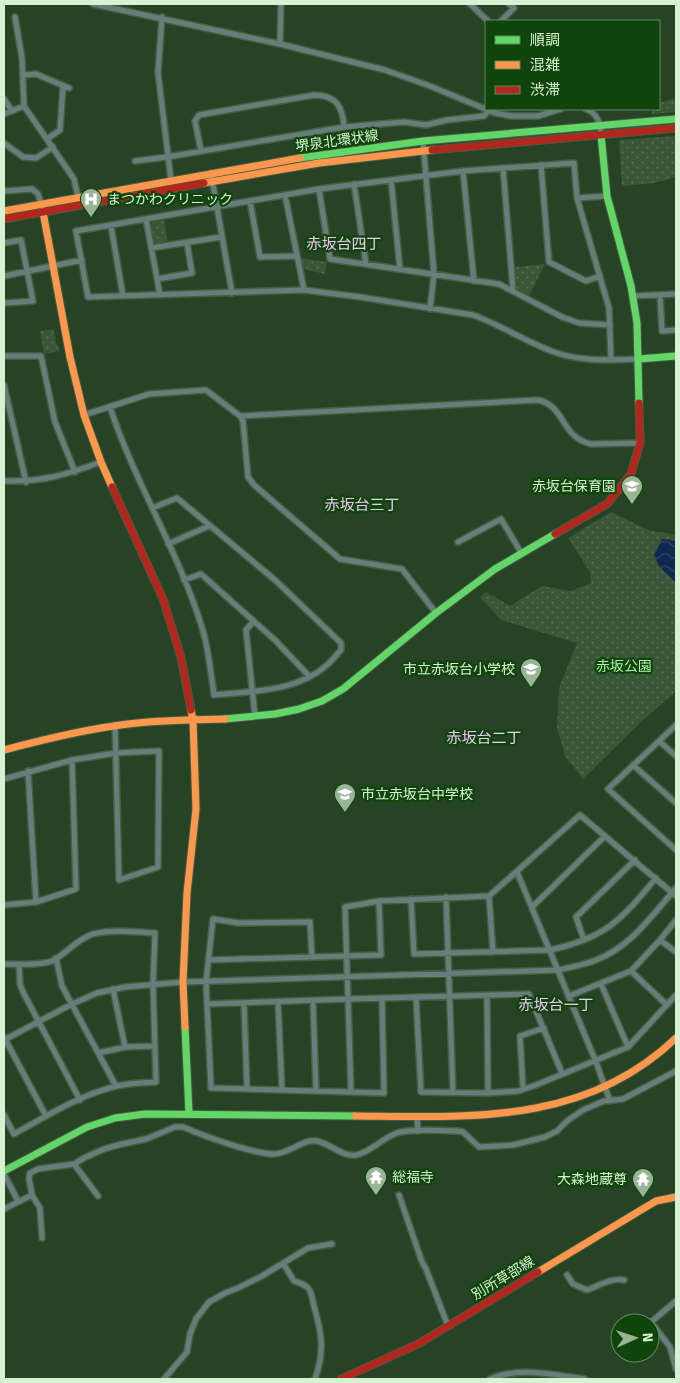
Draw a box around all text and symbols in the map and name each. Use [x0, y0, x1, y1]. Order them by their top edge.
legend [485, 20, 660, 110]
text: 順調 [530, 31, 560, 49]
text: 混雑 [530, 56, 560, 74]
text: 渋滞 [530, 81, 560, 99]
street label: 堺泉北環状線 [294, 127, 380, 155]
hospital icon: まつかわクリニック [79, 187, 103, 218]
place label: まつかわクリニック [107, 191, 233, 208]
district label: 赤坂台四丁 [306, 235, 382, 253]
school or university icon: 赤坂台保育園 [620, 474, 644, 505]
place label: 赤坂台保育園 [532, 478, 616, 495]
district label: 赤坂台三丁 [324, 496, 400, 514]
school or university icon: 市立赤坂台小学校 [519, 657, 543, 688]
park label: 赤坂公園 [596, 658, 652, 675]
place label: 市立赤坂台小学校 [403, 661, 515, 678]
district label: 赤坂台二丁 [446, 729, 522, 747]
school or university icon: 市立赤坂台中学校 [333, 782, 357, 813]
place label: 市立赤坂台中学校 [361, 786, 473, 803]
district label: 赤坂台一丁 [518, 996, 594, 1014]
temple icon: 総福寺 [364, 1165, 388, 1196]
temple icon: 大森地蔵尊 [631, 1167, 655, 1198]
place label: 総福寺 [392, 1169, 434, 1186]
place label: 大森地蔵尊 [557, 1171, 627, 1188]
street label: 別所草部線 [469, 1253, 537, 1303]
north arrow [610, 1313, 660, 1363]
text: N [639, 1332, 656, 1342]

